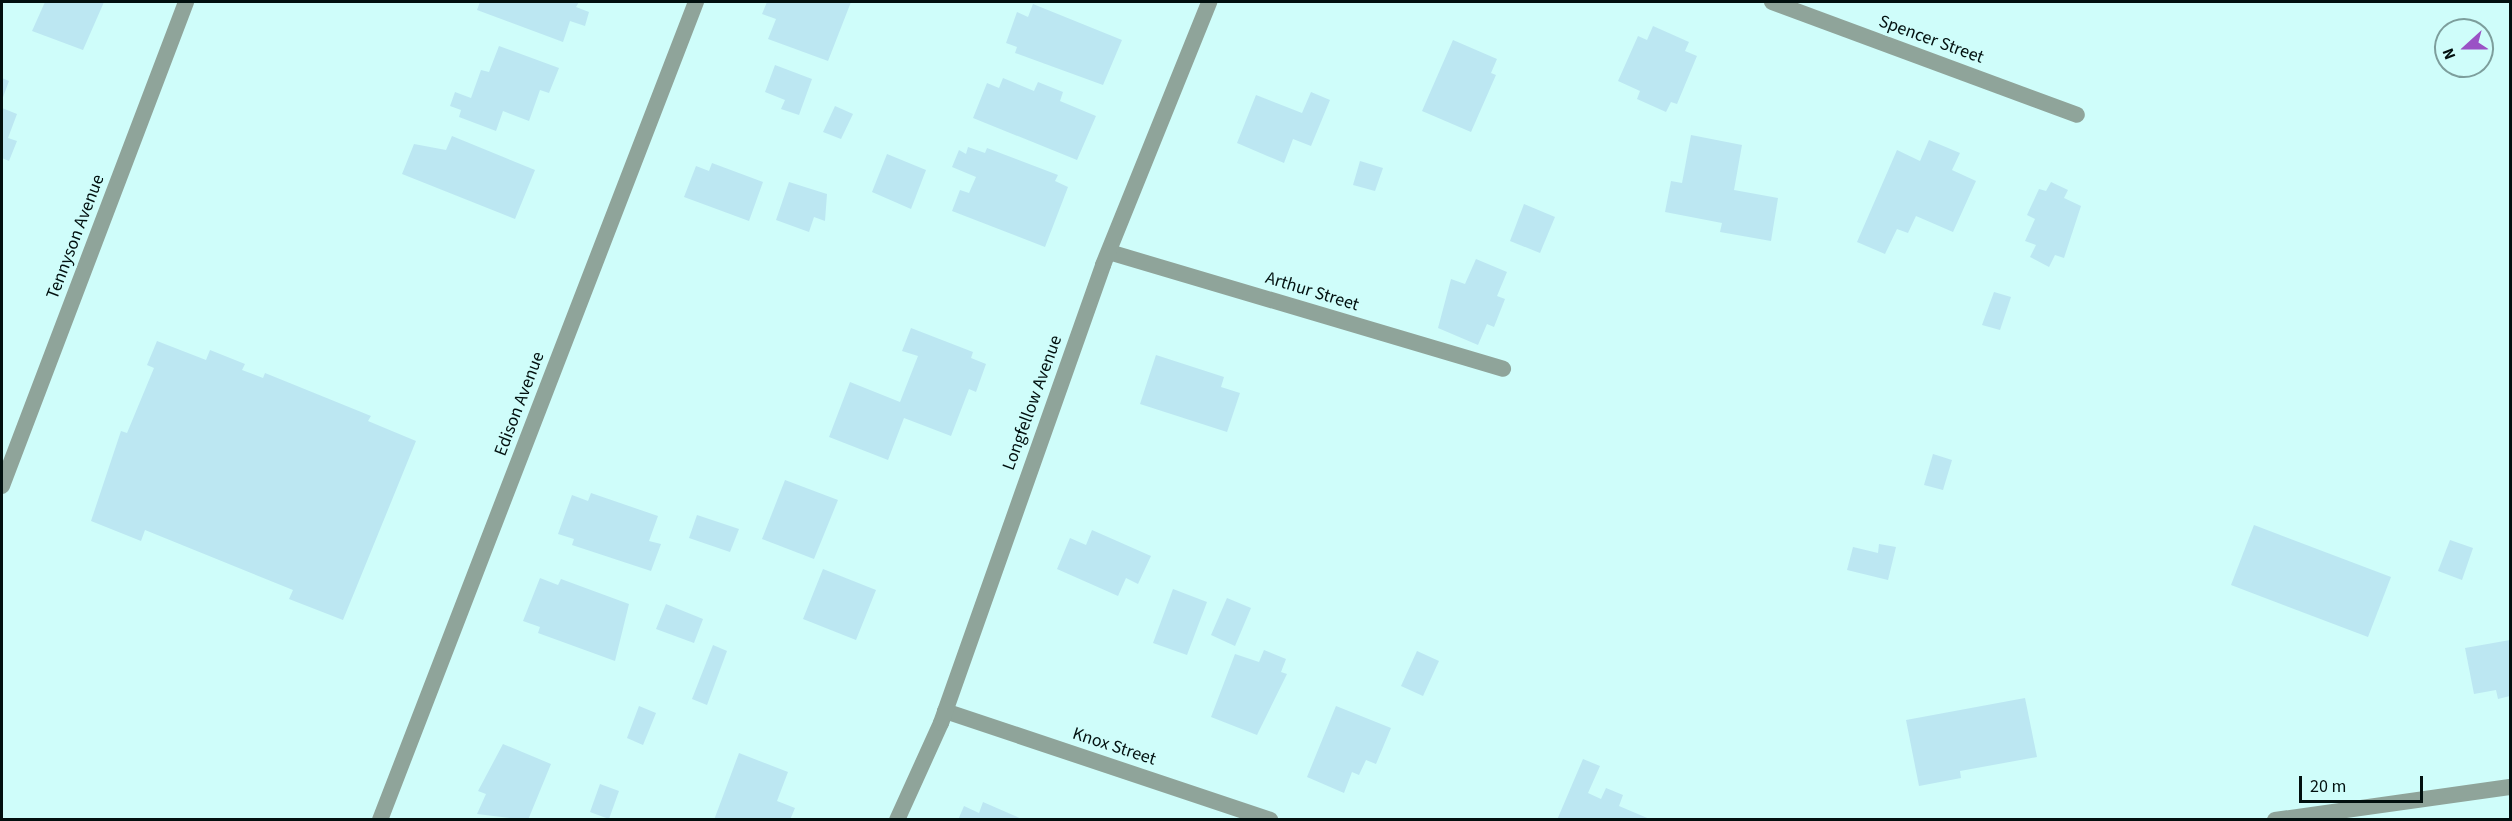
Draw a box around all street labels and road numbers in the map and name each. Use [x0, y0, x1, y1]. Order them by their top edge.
street label: Spencer Street [1876, 11, 1986, 69]
street label: Tennyson Avenue [42, 172, 110, 302]
street label: Arthur Street [1263, 268, 1361, 316]
street label: Longfellow Avenue [999, 333, 1067, 473]
street label: Edison Avenue [490, 349, 550, 459]
street label: Knox Street [1070, 723, 1158, 771]

